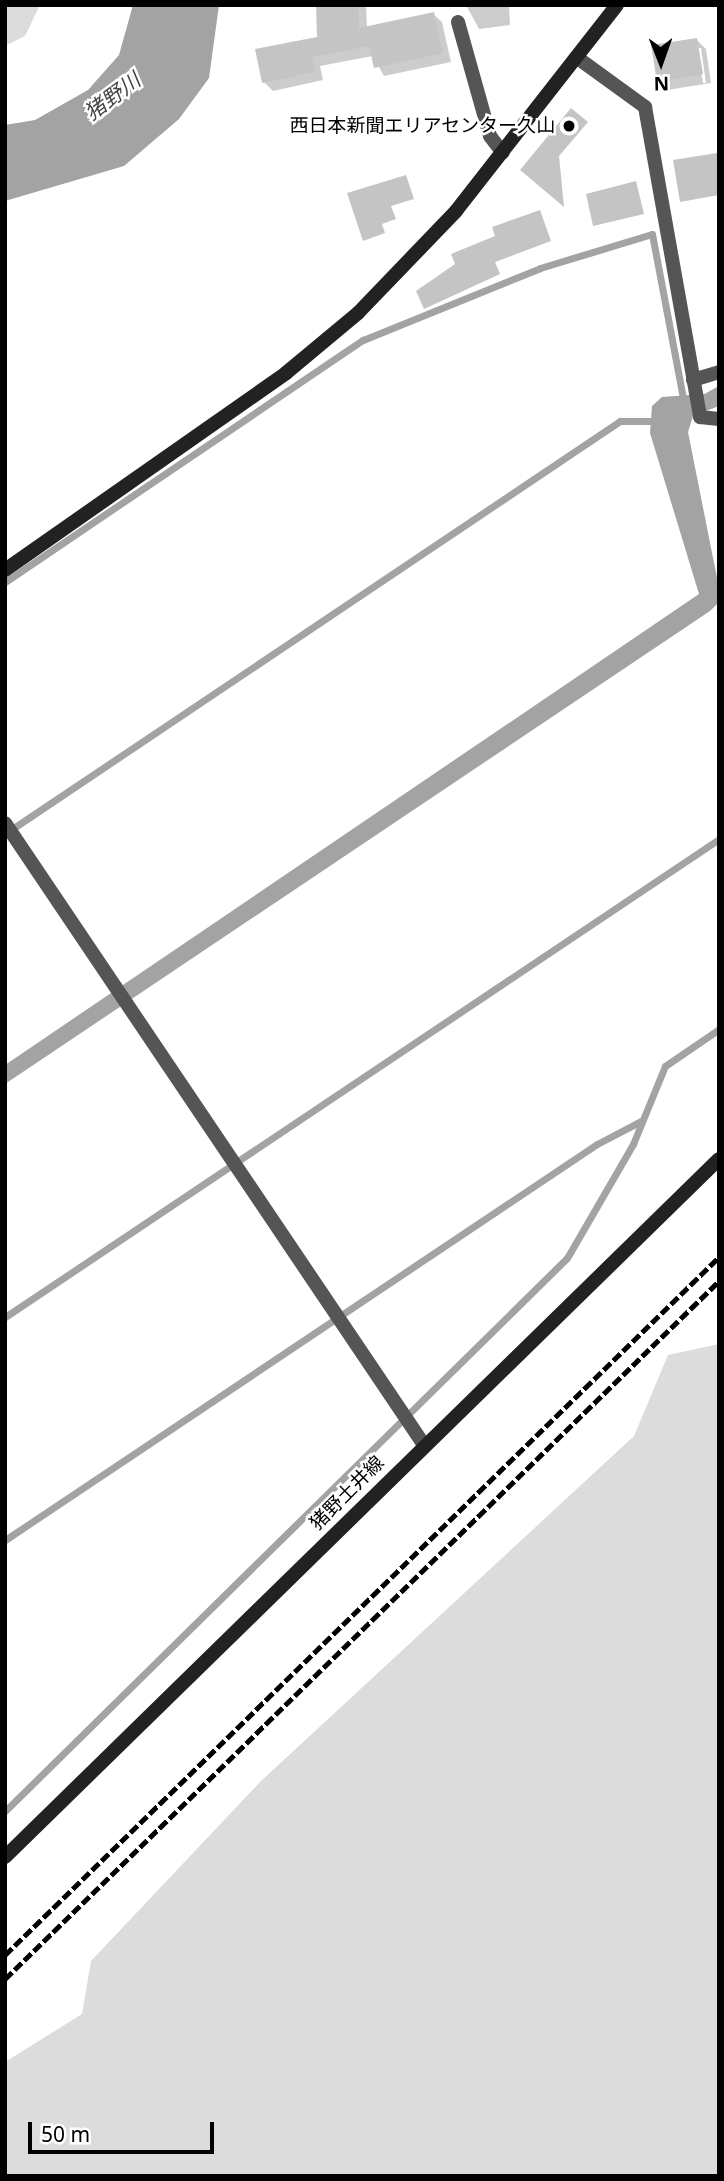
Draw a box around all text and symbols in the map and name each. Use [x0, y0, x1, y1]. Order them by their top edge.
north arrow [626, 28, 696, 98]
water label: 猪野川 [79, 67, 145, 125]
text: N [653, 71, 669, 97]
place label: 西日本新聞エリアセンター久山 [289, 115, 555, 137]
marker: 西日本新聞エリアセンター久山 [561, 118, 577, 134]
street label: 猪野土井線 [305, 1451, 389, 1535]
scale bar [32, 2108, 217, 2152]
text: 50 m [41, 2120, 90, 2148]

